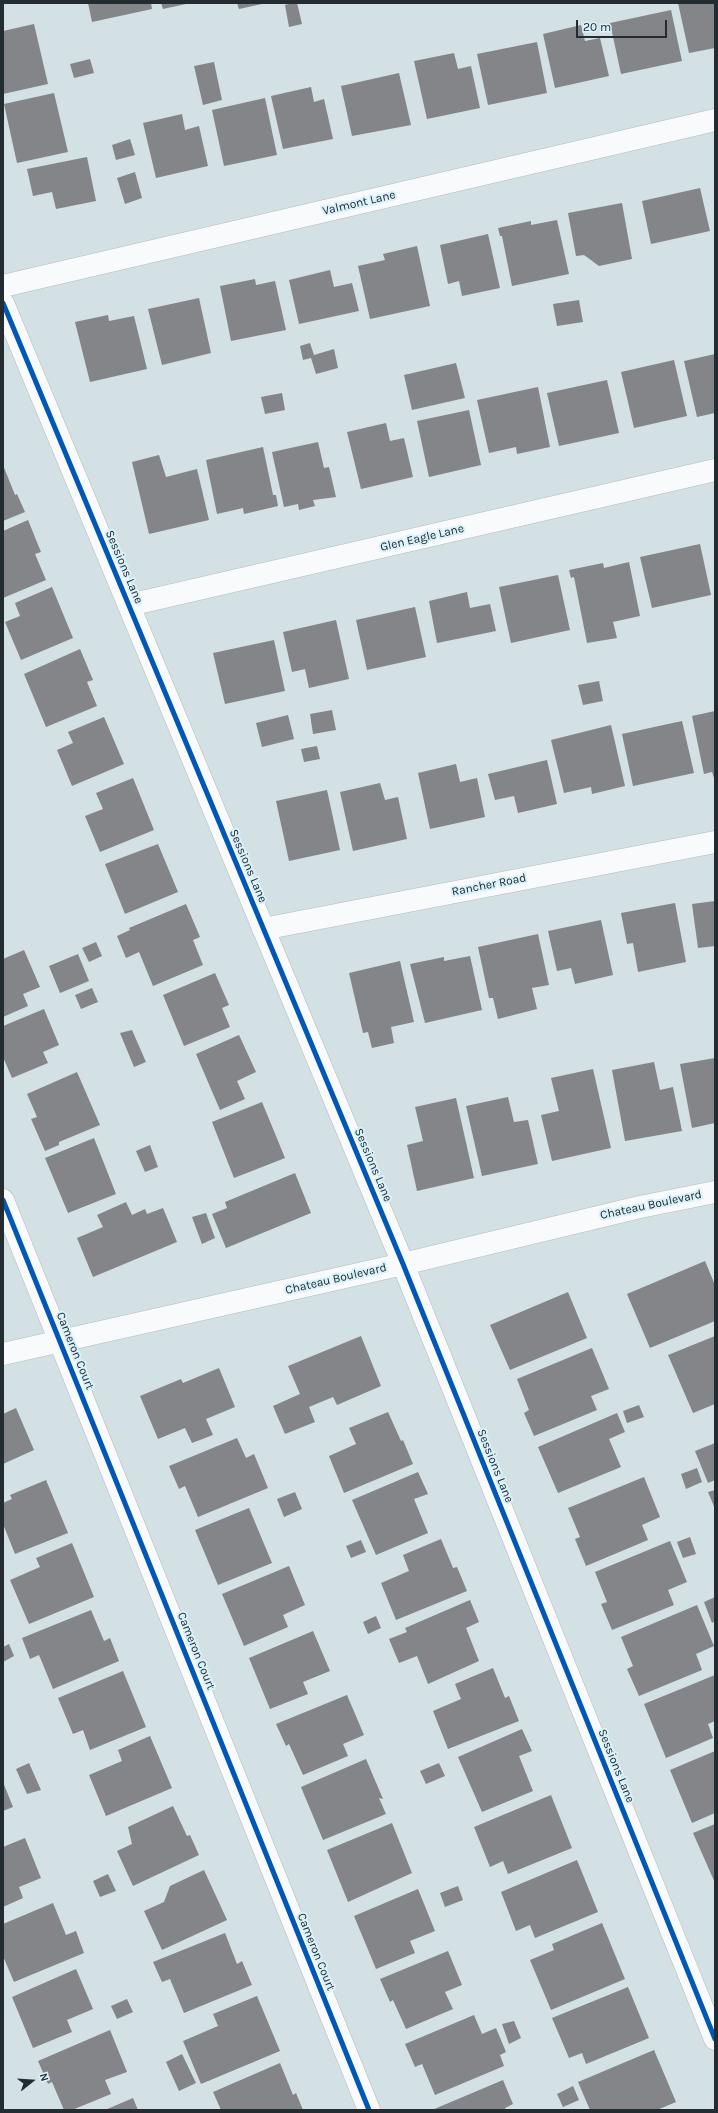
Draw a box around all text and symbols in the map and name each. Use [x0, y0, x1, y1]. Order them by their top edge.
scale bar [578, 12, 669, 38]
text: 20 m [583, 20, 611, 34]
street label: Valmont Lane [321, 188, 397, 218]
street label: Glen Eagle Lane [379, 521, 465, 555]
street label: Sessions Lane [102, 528, 146, 606]
street label: Sessions Lane [226, 827, 270, 905]
street label: Rancher Road [451, 871, 527, 899]
street label: Sessions Lane [351, 1126, 395, 1204]
street label: Chateau Boulevard [599, 1187, 703, 1223]
street label: Chateau Boulevard [284, 1260, 388, 1298]
street label: Cameron Court [53, 1310, 97, 1392]
street label: Sessions Lane [474, 1427, 516, 1505]
street label: Cameron Court [174, 1610, 218, 1692]
street label: Sessions Lane [595, 1727, 637, 1805]
street label: Cameron Court [294, 1911, 338, 1993]
north arrow [12, 2061, 52, 2101]
text: N [37, 2072, 51, 2083]

